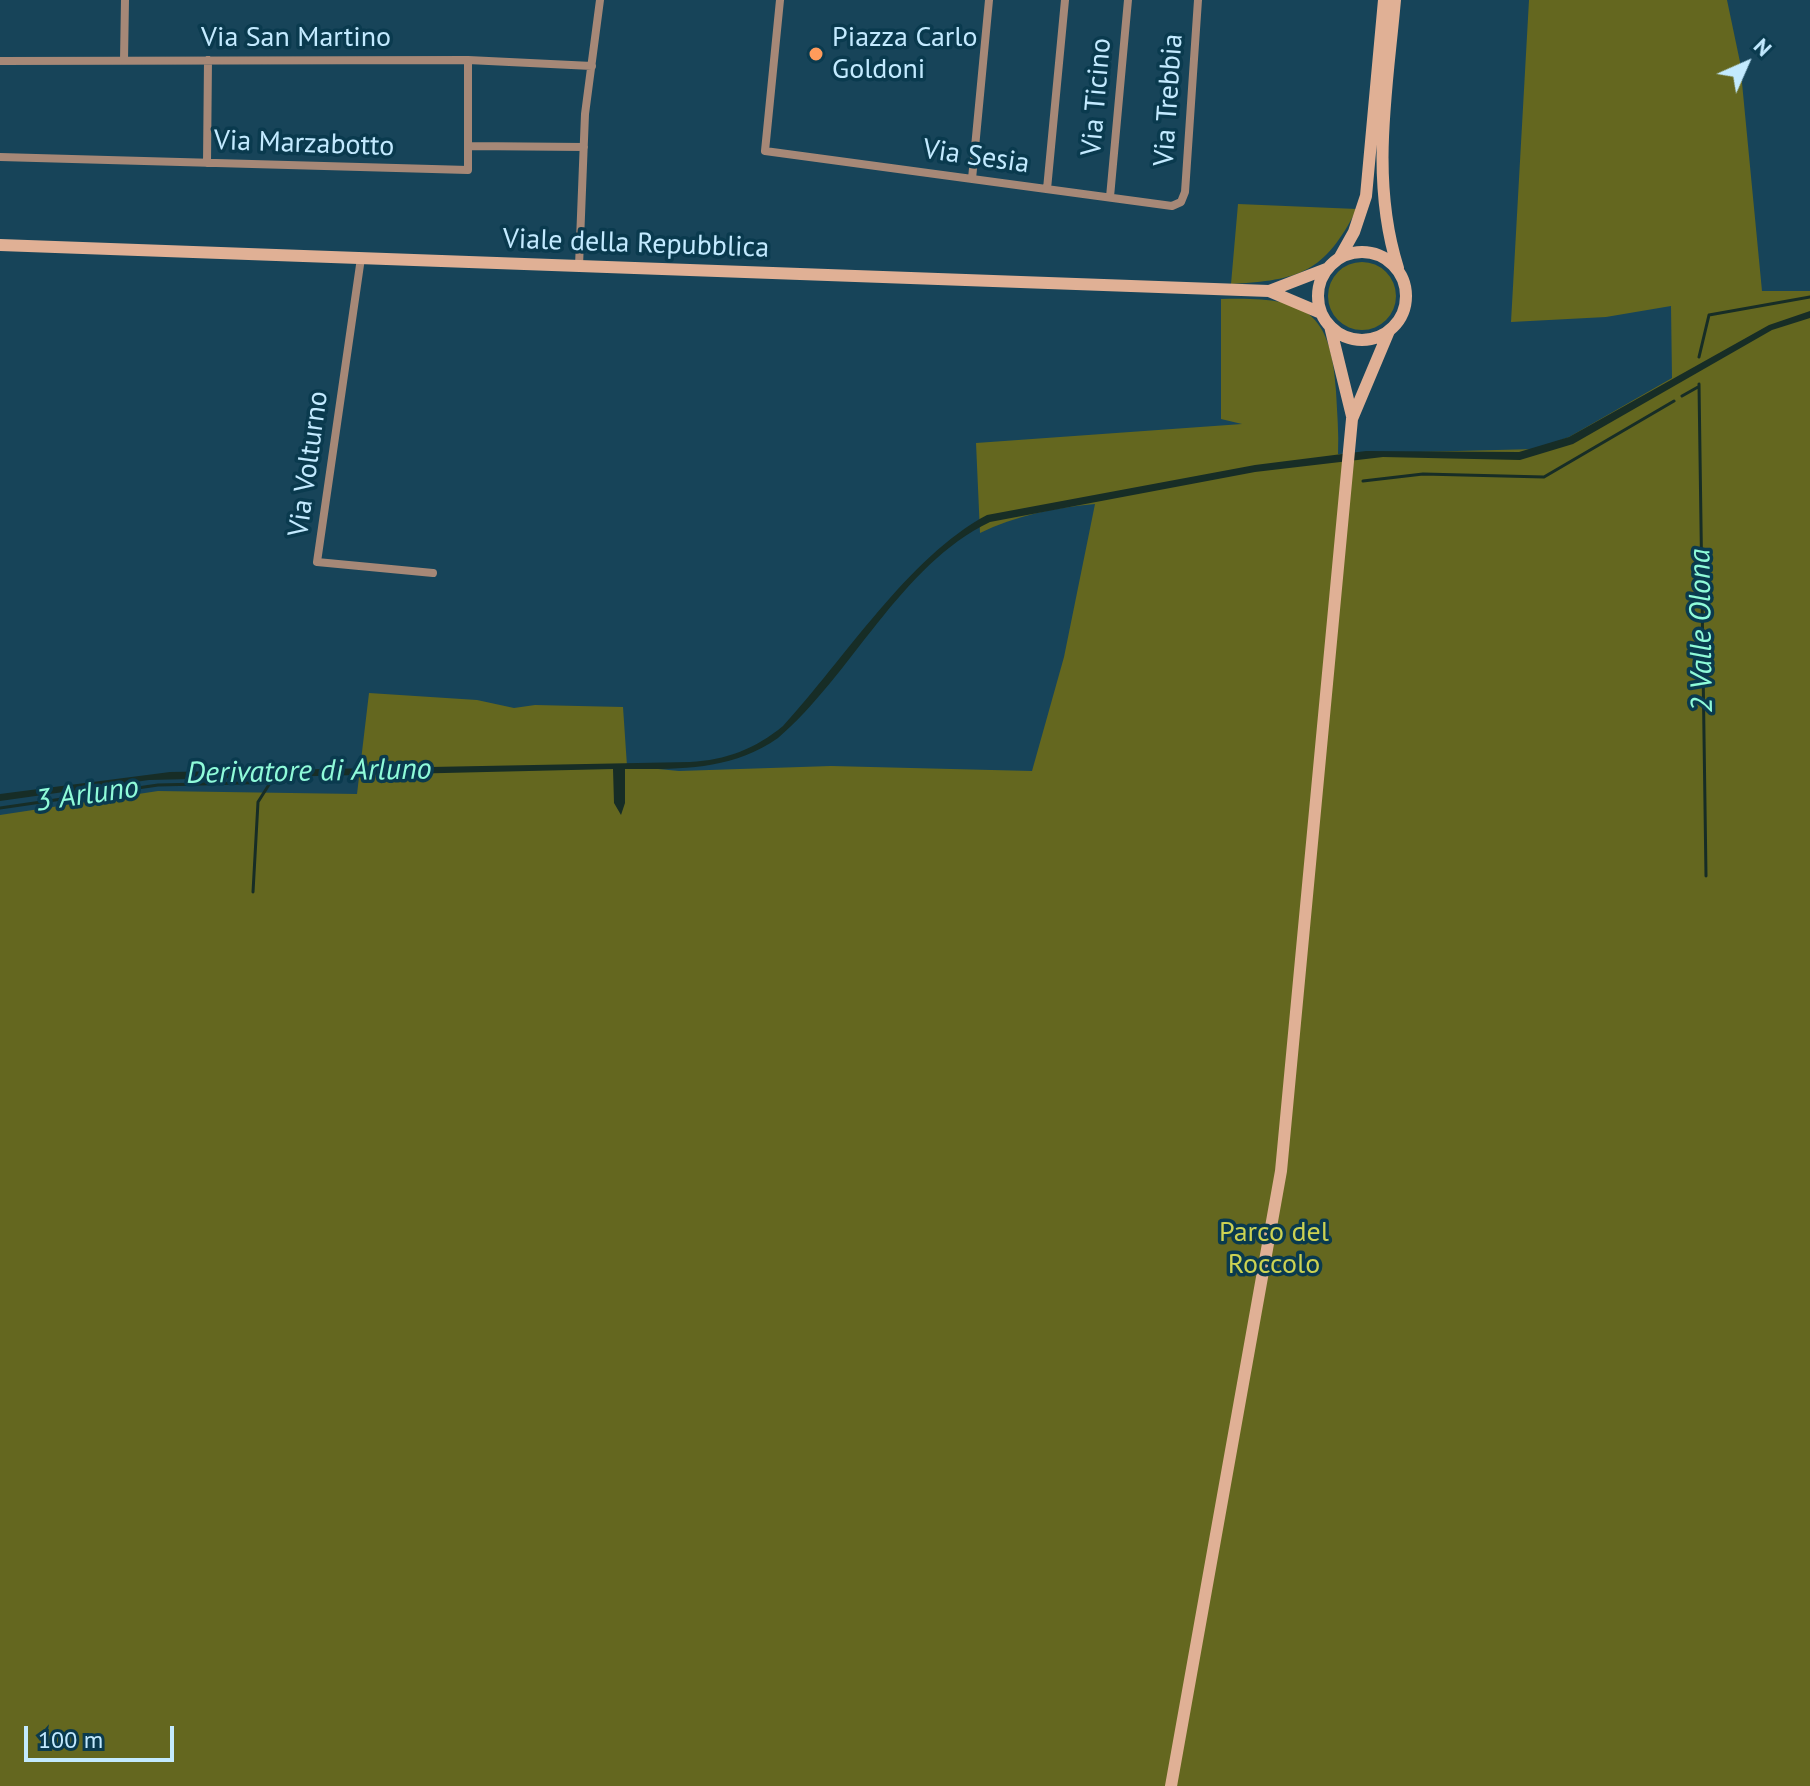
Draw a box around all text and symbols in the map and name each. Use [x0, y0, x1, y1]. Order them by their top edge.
street label: Via San Martino [201, 21, 391, 55]
place label: Piazza Carlo Goldoni [832, 21, 978, 87]
north arrow [1706, 24, 1786, 104]
text: N [1748, 32, 1778, 62]
street label: Via Trebbia [1148, 33, 1190, 167]
street label: Via Ticino [1075, 37, 1119, 157]
marker: Piazza Carlo Goldoni [807, 45, 825, 63]
street label: Via Marzabotto [213, 124, 395, 164]
street label: Via Sesia [921, 133, 1031, 181]
street label: Viale della Repubblica [502, 223, 770, 265]
street label: Via Volturno [282, 389, 336, 539]
water label: 2 Valle Olona [1683, 549, 1721, 713]
water label: Derivatore di Arluno [186, 752, 432, 792]
water label: 3 Arluno [33, 770, 141, 820]
park label: Parco del Roccolo [1219, 1216, 1329, 1282]
scale bar [28, 1710, 178, 1760]
text: 100 m [38, 1724, 103, 1755]

